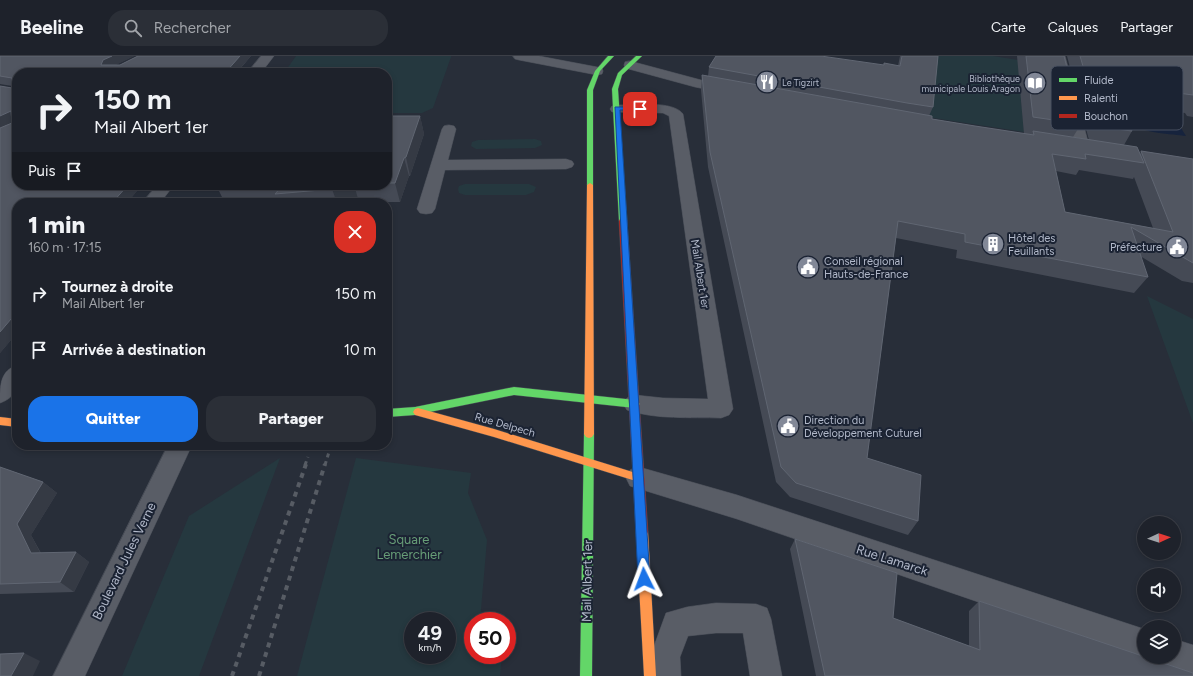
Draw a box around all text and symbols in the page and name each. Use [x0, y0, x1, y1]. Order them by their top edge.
search box [108, 10, 388, 46]
text: Beeline [20, 16, 84, 39]
icon: search [122, 17, 144, 39]
text: Rechercher [154, 19, 231, 37]
text: Carte [991, 19, 1026, 36]
text: Calques [1048, 19, 1098, 36]
text: Partager [1120, 19, 1173, 36]
legend [1051, 66, 1183, 130]
restaurant icon: Le Tigzirt [754, 69, 780, 95]
library icon: Bibliothèque municipale Louis Aragon [1022, 70, 1048, 96]
place label: Bibliothèque municipale Louis Aragon [922, 73, 1020, 94]
text: Fluide [1084, 74, 1114, 87]
place label: Le Tigzirt [782, 77, 820, 88]
text: 150 m [94, 82, 171, 116]
icon: right [28, 84, 80, 136]
pin [623, 92, 657, 126]
text: Ralenti [1084, 92, 1118, 105]
icon: arrive [629, 98, 651, 120]
text: Bouchon [1084, 110, 1128, 123]
text: Mail Albert 1er [94, 116, 208, 138]
icon: arrive [63, 160, 85, 182]
text: Puis [28, 162, 55, 180]
text: 1 min [28, 210, 85, 239]
button: close [334, 211, 376, 253]
building icon: Hôtel des Feuillants [980, 231, 1006, 257]
place label: Hôtel des Feuillants [1008, 232, 1056, 258]
public building icon: Préfecture [1164, 234, 1190, 260]
street label: Mail Albert 1er [688, 239, 712, 310]
text: 160 m · 17:15 [28, 240, 102, 255]
place label: Préfecture [1110, 241, 1162, 254]
public building icon: Conseil régional Hauts-de-France [795, 254, 821, 280]
place label: Conseil régional Hauts-de-France [824, 255, 908, 281]
text: Tournez à droite [62, 278, 173, 296]
icon: right [28, 283, 50, 305]
text: 150 m [335, 285, 376, 303]
text: Mail Albert 1er [62, 296, 144, 311]
icon: arrive [28, 339, 50, 361]
text: Arrivée à destination [62, 341, 206, 359]
text: 10 m [344, 341, 376, 359]
button: Quitter [28, 396, 198, 442]
button: Partager [206, 396, 376, 442]
street label: Rue Delpech [473, 410, 537, 440]
public building icon: Direction du Développement Cuturel [775, 413, 801, 439]
place label: Direction du Développement Cuturel [804, 414, 922, 440]
street label: Boulevard Jules Verne [89, 500, 159, 622]
north arrow [1137, 516, 1181, 560]
map controls [1137, 516, 1181, 664]
park label: Square Lemerchier [376, 532, 442, 562]
street label: Mail Albert 1er [579, 539, 595, 622]
street label: Rue Lamarck [854, 541, 930, 579]
position arrow [623, 558, 665, 600]
button: sound [1137, 568, 1181, 612]
speed limit sign: 50 [464, 612, 516, 664]
button: layers [1137, 620, 1181, 664]
text: 49 [418, 621, 442, 645]
text: km/h [419, 641, 441, 654]

